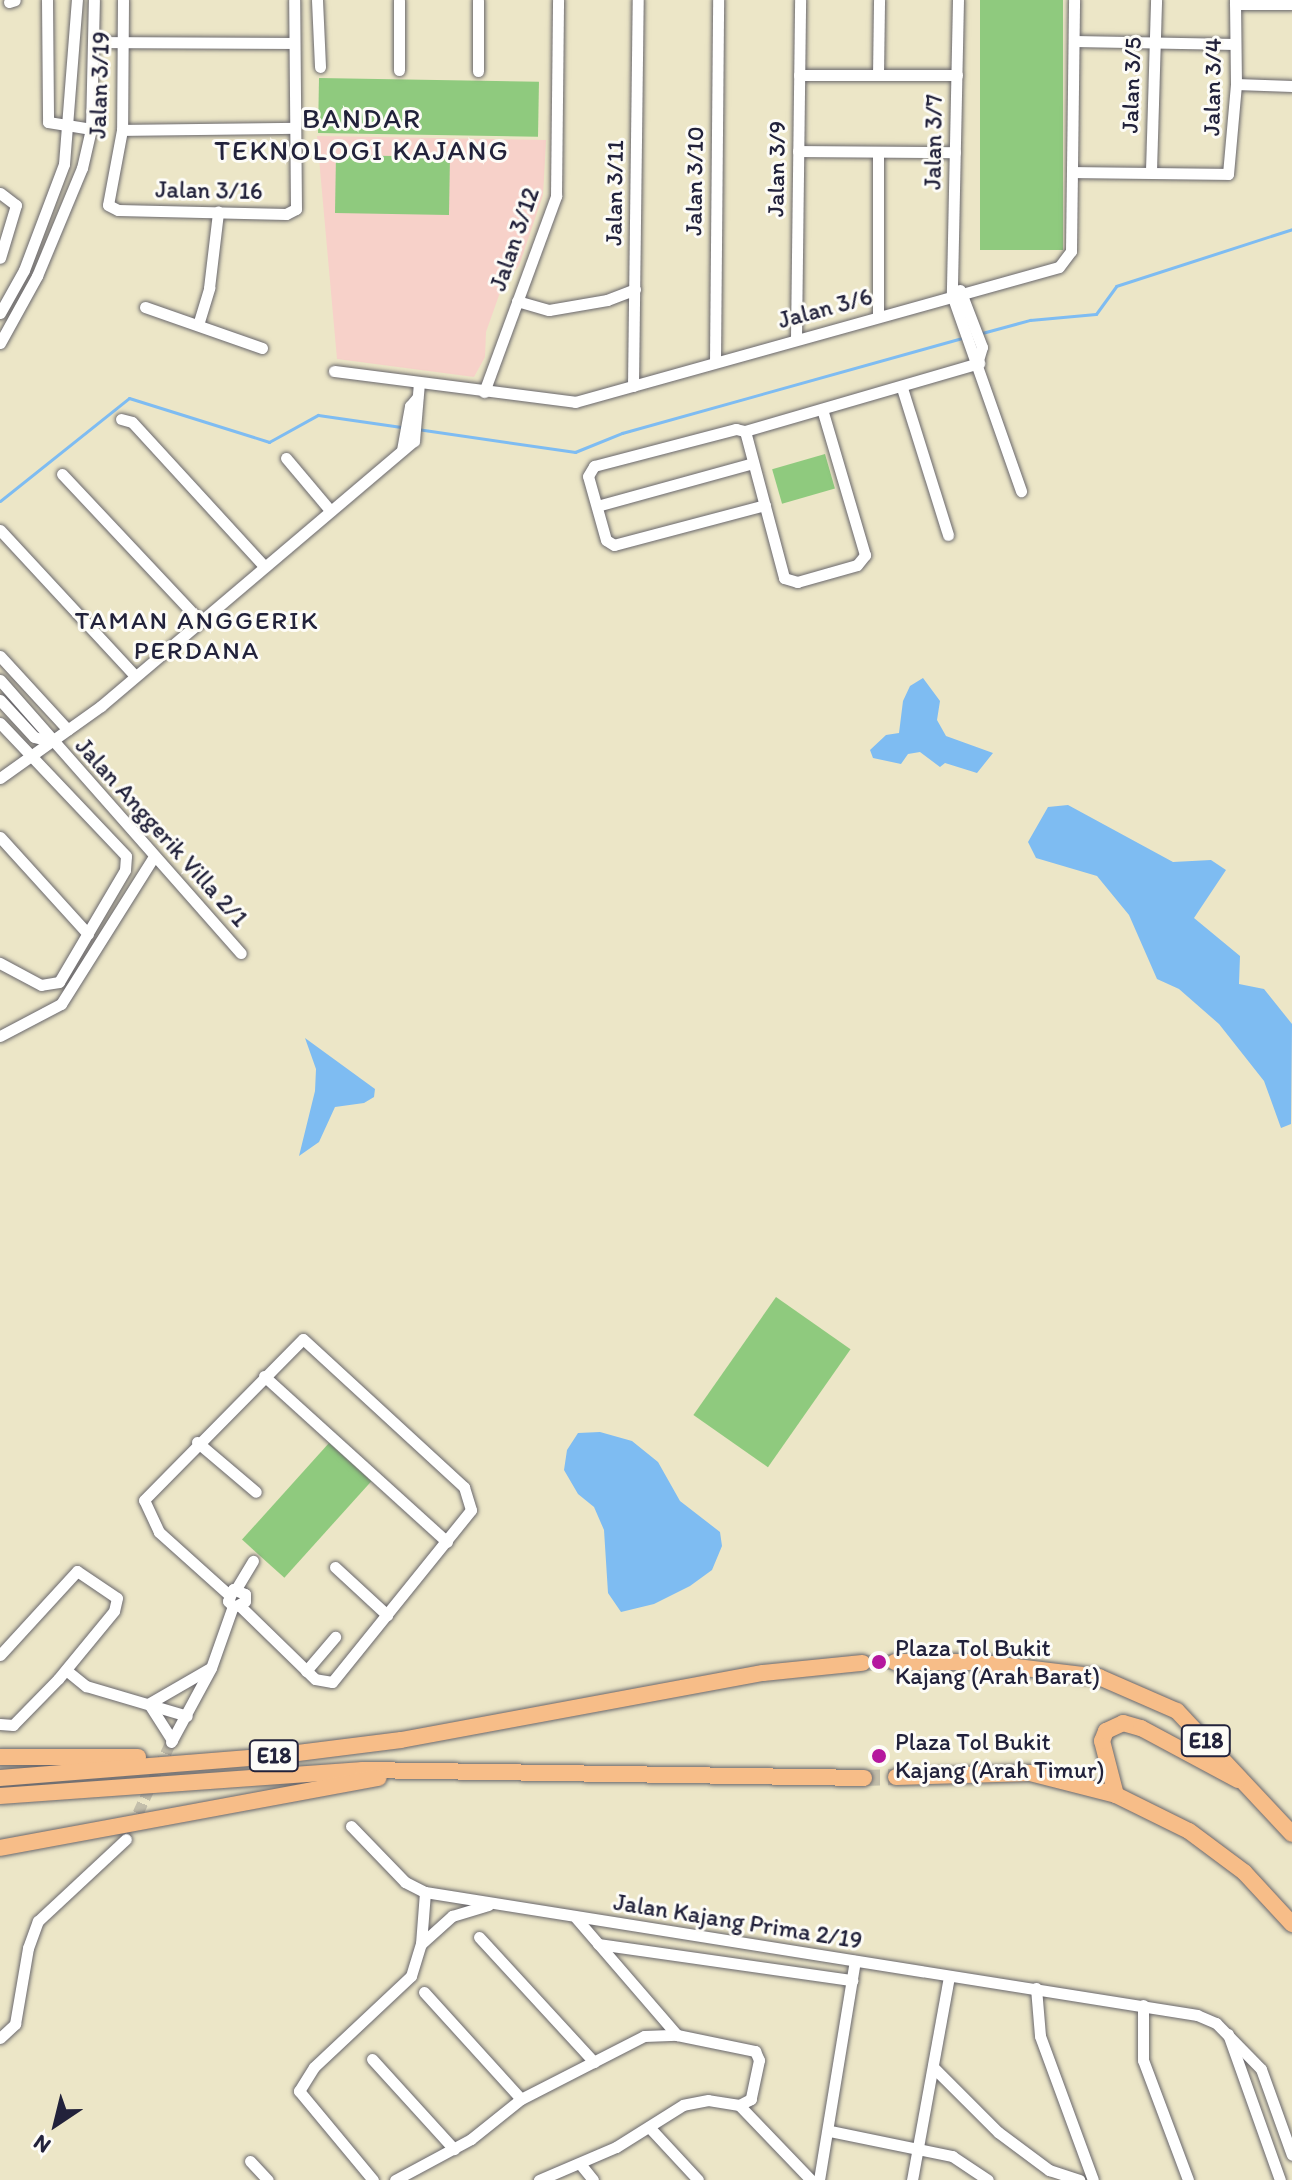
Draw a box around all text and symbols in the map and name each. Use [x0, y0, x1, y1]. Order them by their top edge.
street label: Jalan 3/19 [83, 31, 115, 139]
street label: Jalan 3/5 [1115, 36, 1147, 134]
street label: Jalan 3/4 [1197, 38, 1227, 136]
street label: Jalan 3/7 [918, 94, 948, 190]
district label: BANDAR TEKNOLOGI KAJANG [214, 101, 510, 167]
street label: Jalan 3/9 [761, 121, 791, 217]
street label: Jalan 3/10 [679, 126, 709, 236]
street label: Jalan 3/11 [599, 140, 629, 246]
street label: Jalan 3/16 [155, 175, 263, 205]
street label: Jalan 3/12 [483, 184, 545, 294]
street label: Jalan 3/6 [775, 282, 875, 334]
district label: TAMAN ANGGERIK PERDANA [74, 605, 320, 666]
street label: Jalan Anggerik Villa 2/1 [70, 732, 254, 932]
place label: Plaza Tol Bukit Kajang (Arah Barat) [895, 1634, 1100, 1690]
marker: Plaza Tol Bukit Kajang (Arah Barat) [870, 1653, 888, 1671]
road number: E18 [1180, 1723, 1232, 1759]
place label: Plaza Tol Bukit Kajang (Arah Timur) [895, 1728, 1104, 1784]
road number: E18 [248, 1738, 300, 1774]
marker: Plaza Tol Bukit Kajang (Arah Timur) [870, 1747, 888, 1765]
street label: Jalan Kajang Prima 2/19 [613, 1887, 863, 1955]
north arrow [16, 2084, 96, 2164]
text: N [28, 2129, 56, 2159]

